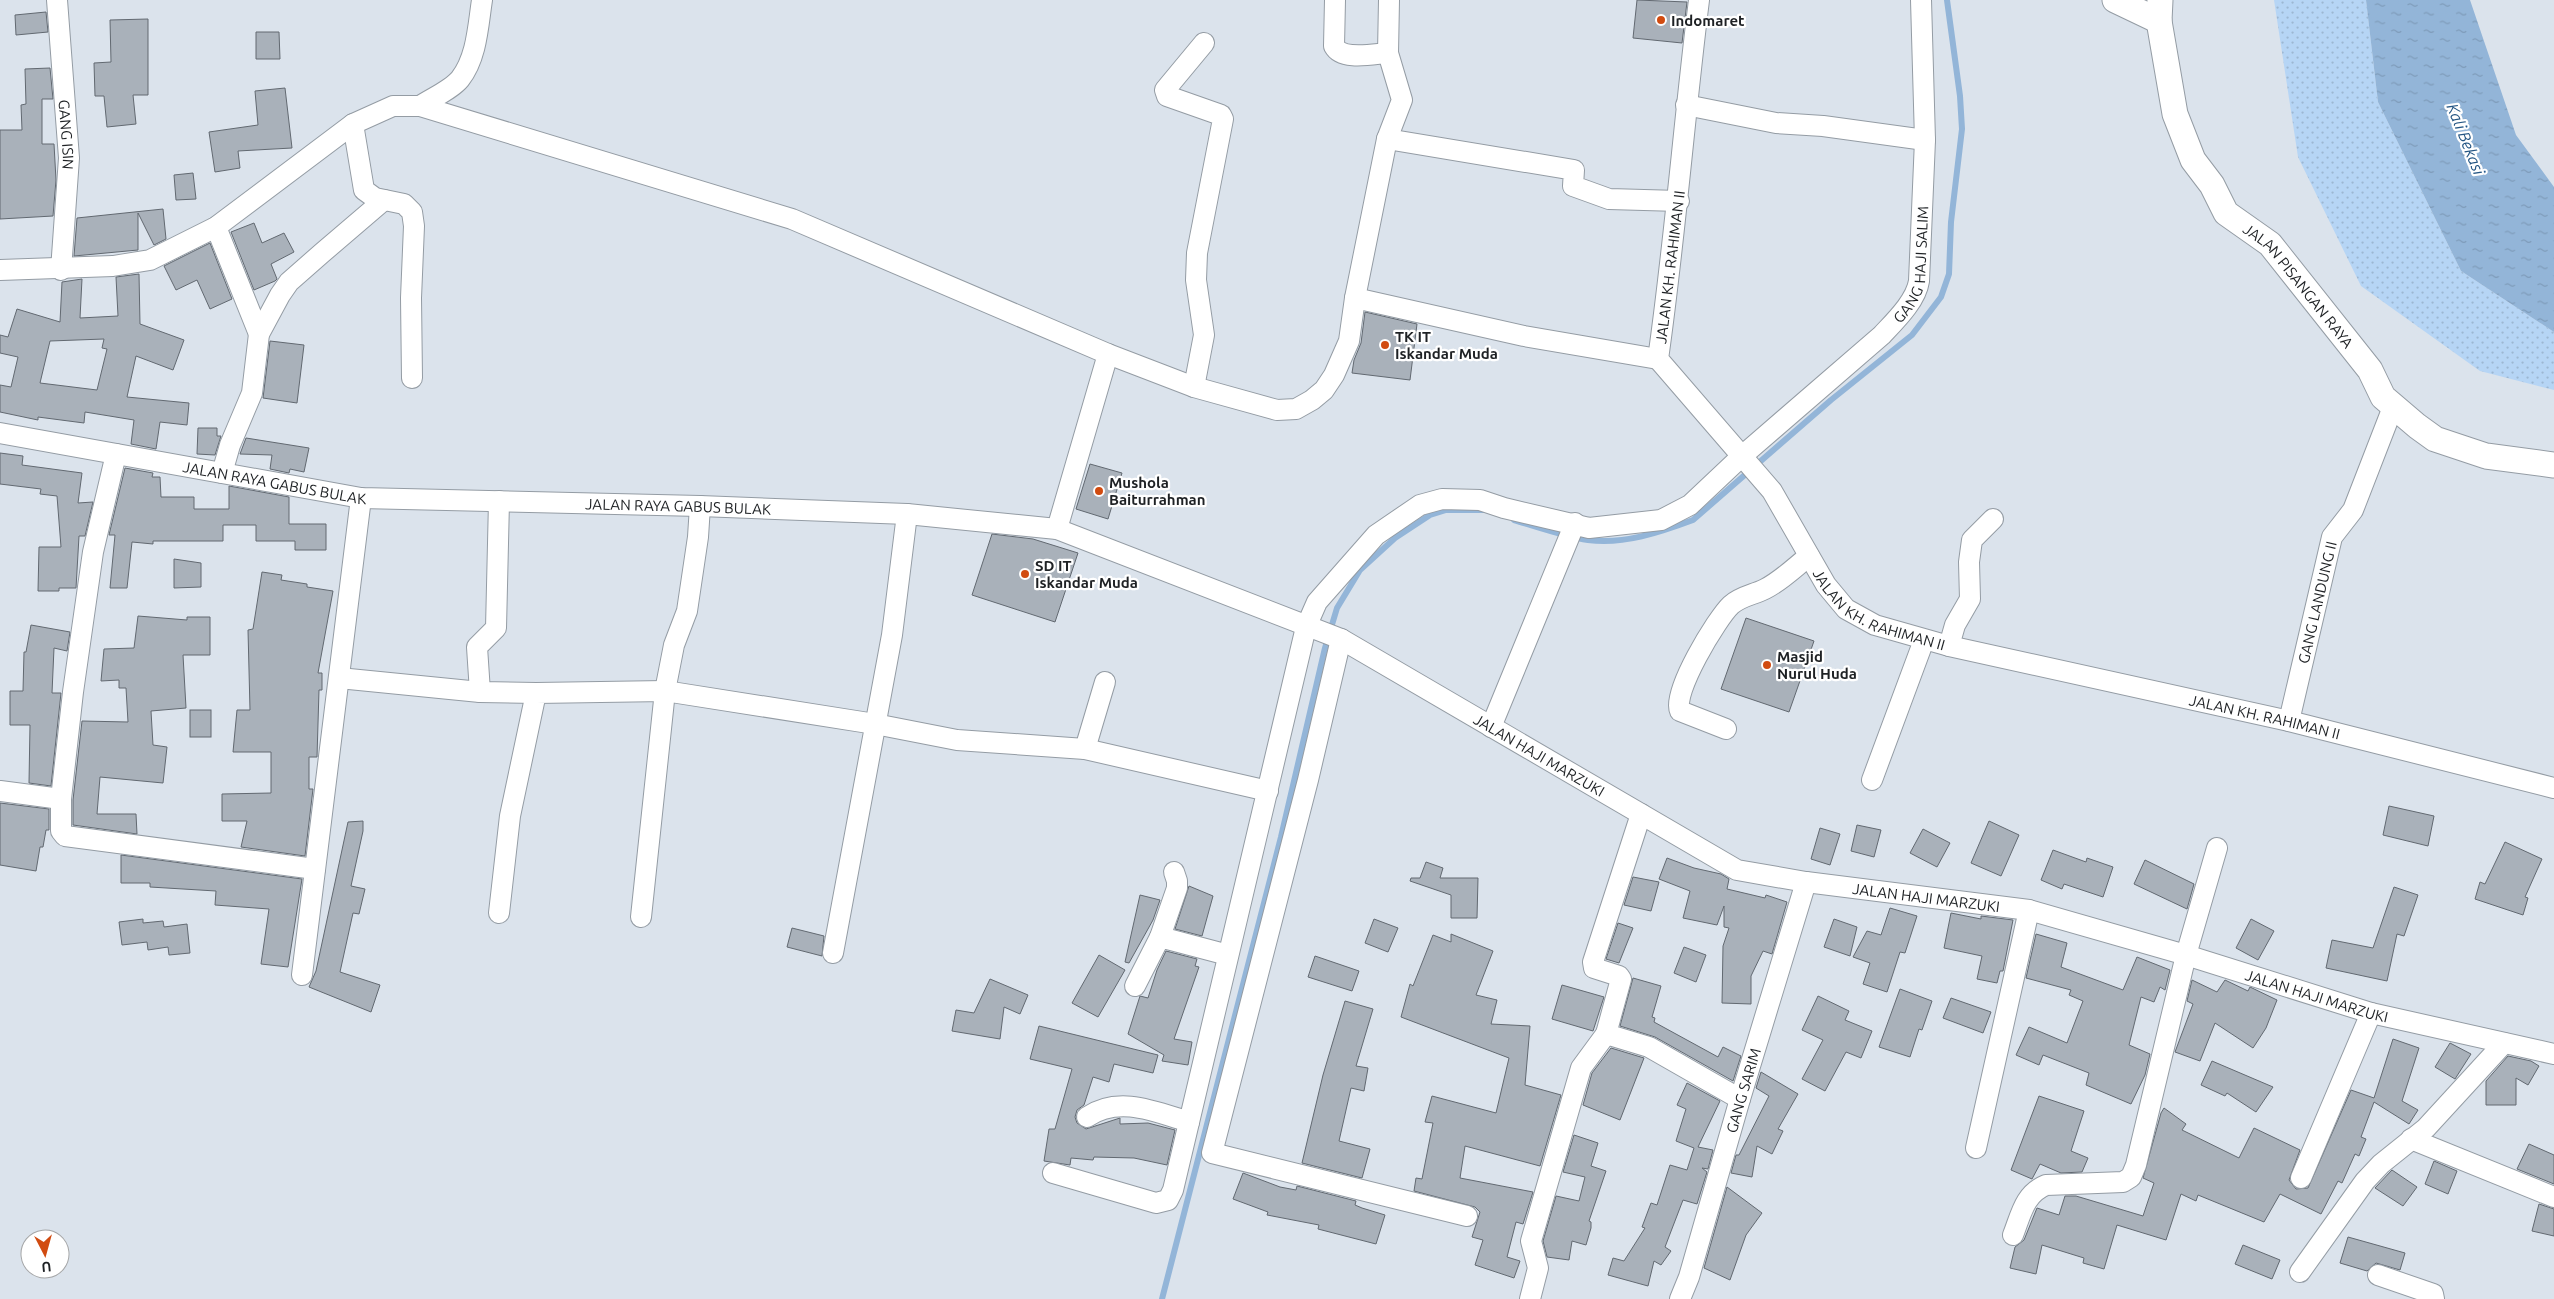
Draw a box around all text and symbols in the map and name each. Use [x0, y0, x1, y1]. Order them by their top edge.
place label: Indomaret [1671, 12, 1745, 29]
marker: Indomaret [1655, 14, 1667, 26]
street label: GANG ISIN [56, 99, 78, 170]
water label: Kali Bekasi [2444, 101, 2489, 178]
street label: JALAN KH. RAHIMAN II [1652, 189, 1688, 345]
street label: GANG HAJI SALIM [1889, 206, 1931, 326]
street label: JALAN PISANGAN RAYA [2240, 220, 2357, 351]
place label: TK IT Iskandar Muda [1395, 328, 1498, 362]
marker: TK IT Iskandar Muda [1379, 339, 1391, 351]
street label: JALAN RAYA GABUS BULAK [182, 458, 366, 507]
place label: Mushola Baiturrahman [1109, 474, 1205, 508]
marker: Mushola Baiturrahman [1093, 485, 1105, 497]
street label: JALAN RAYA GABUS BULAK [585, 495, 771, 517]
street label: GANG LANDUNG II [2294, 539, 2339, 665]
place label: SD IT Iskandar Muda [1035, 557, 1138, 591]
street label: JALAN KH. RAHIMAN II [1810, 566, 1947, 653]
marker: SD IT Iskandar Muda [1019, 568, 1031, 580]
place label: Masjid Nurul Huda [1777, 648, 1857, 682]
marker: Masjid Nurul Huda [1761, 659, 1773, 671]
street label: JALAN KH. RAHIMAN II [2188, 691, 2342, 742]
street label: JALAN HAJI MARZUKI [1471, 710, 1608, 799]
street label: JALAN HAJI MARZUKI [1851, 879, 2001, 915]
street label: JALAN HAJI MARZUKI [2243, 966, 2390, 1025]
street label: GANG SARIM [1722, 1046, 1764, 1135]
north arrow [20, 1229, 70, 1279]
text: U [41, 1258, 52, 1275]

